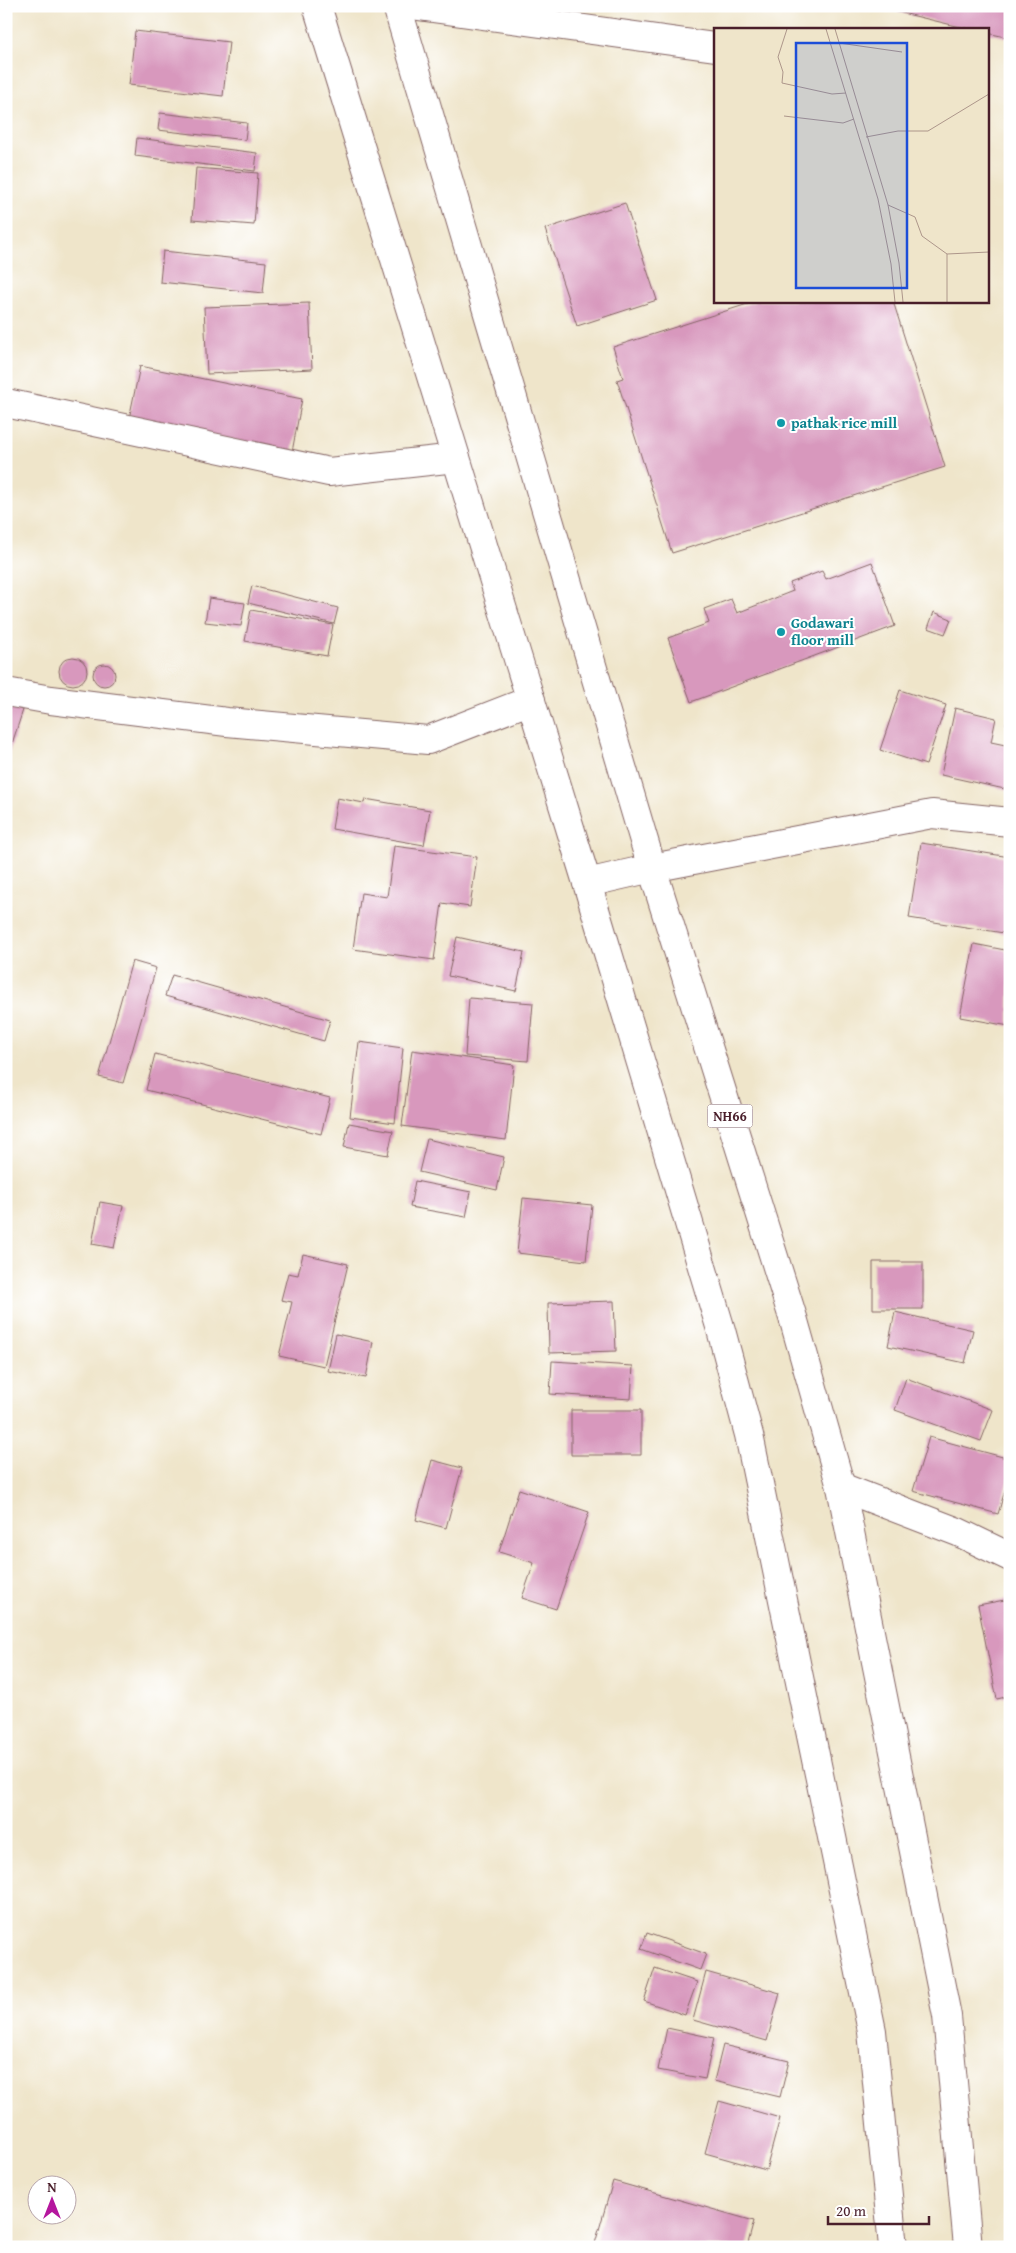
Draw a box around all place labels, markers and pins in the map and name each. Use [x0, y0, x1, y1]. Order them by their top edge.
place label: pathak rice mill [791, 412, 898, 433]
marker: pathak rice mill [775, 417, 787, 429]
place label: Godawari floor mill [791, 612, 854, 650]
marker: Godawari floor mill [775, 626, 787, 638]

